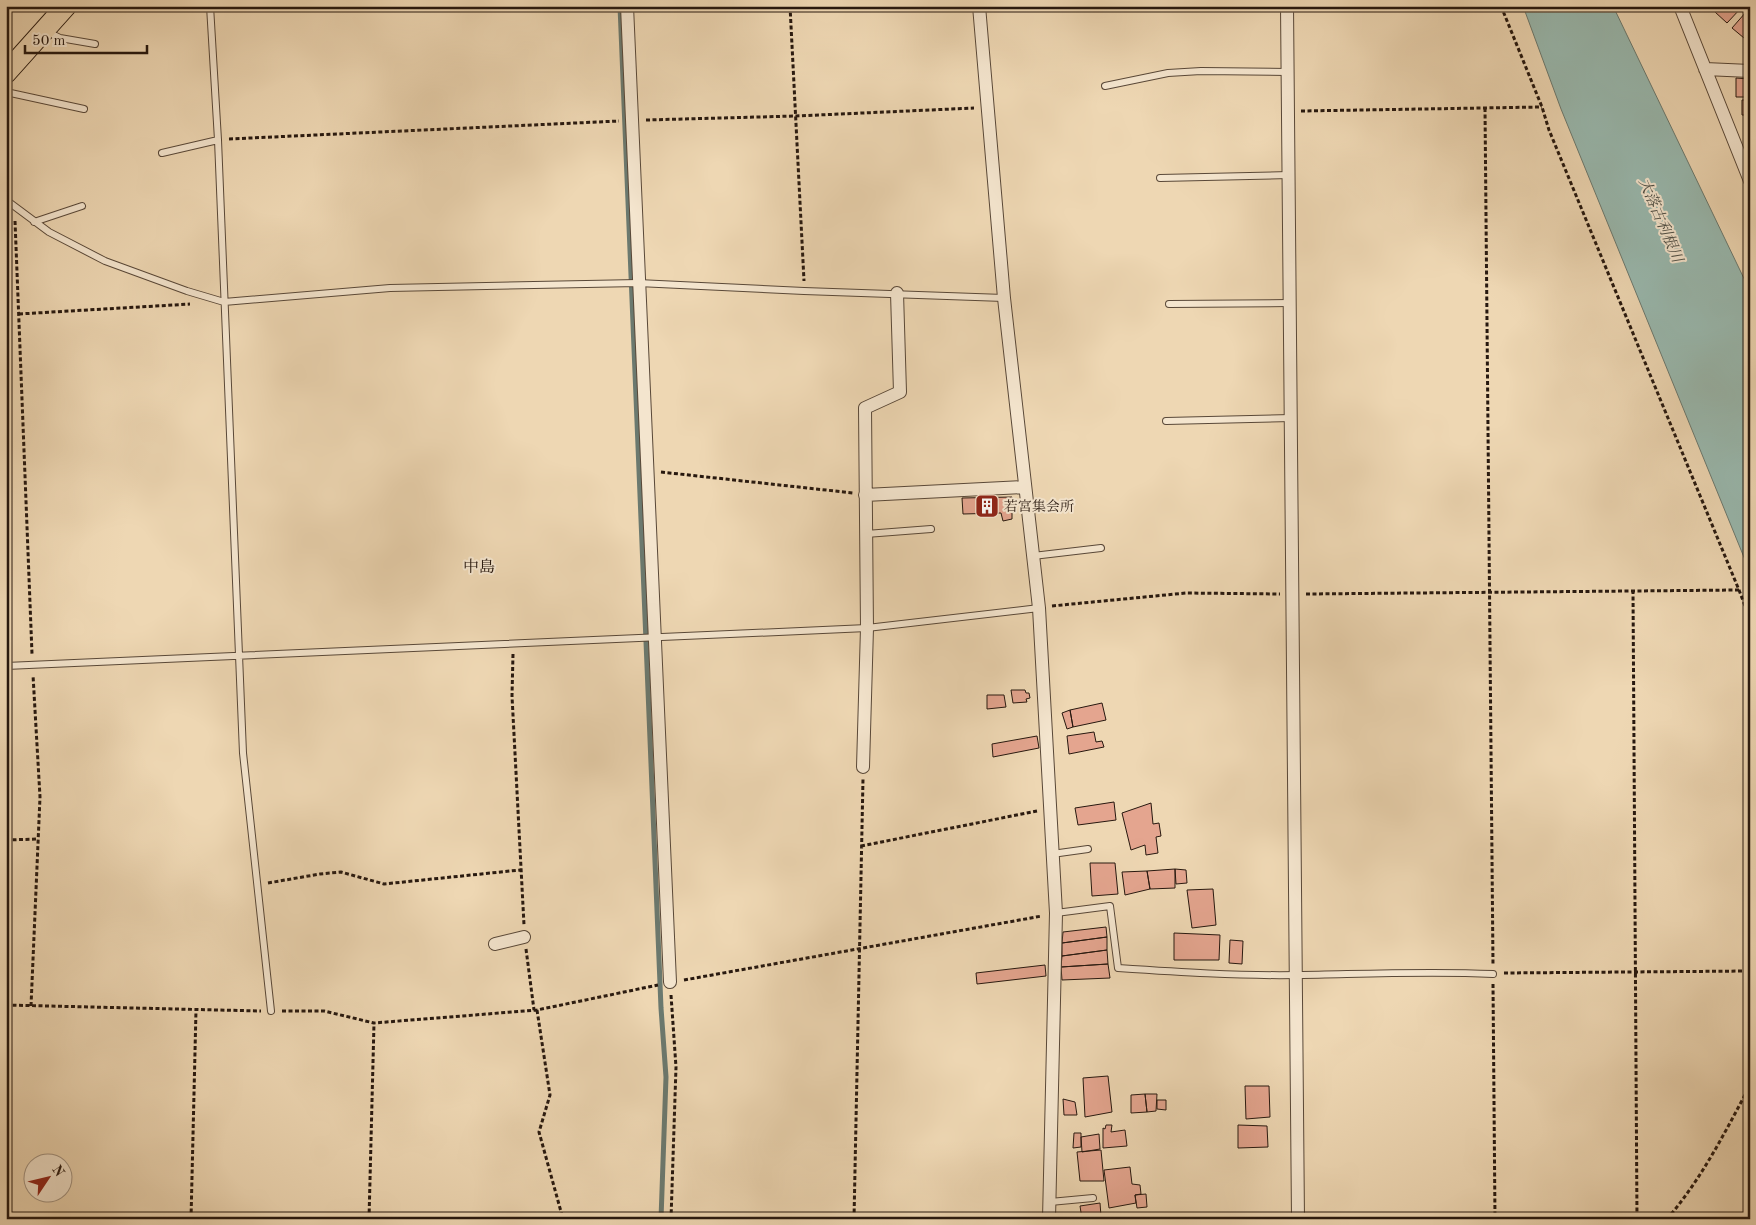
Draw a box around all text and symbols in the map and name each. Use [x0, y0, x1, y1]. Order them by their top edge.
scale bar [25, 22, 148, 54]
text: 50 m [32, 34, 66, 49]
water label: 大落古利根川 [1635, 175, 1687, 267]
building icon: 若宮集会所 [974, 493, 1000, 519]
place label: 若宮集会所 [1004, 499, 1074, 514]
district label: 中島 [463, 558, 495, 576]
north arrow [22, 1152, 72, 1202]
text: N [49, 1163, 67, 1180]

